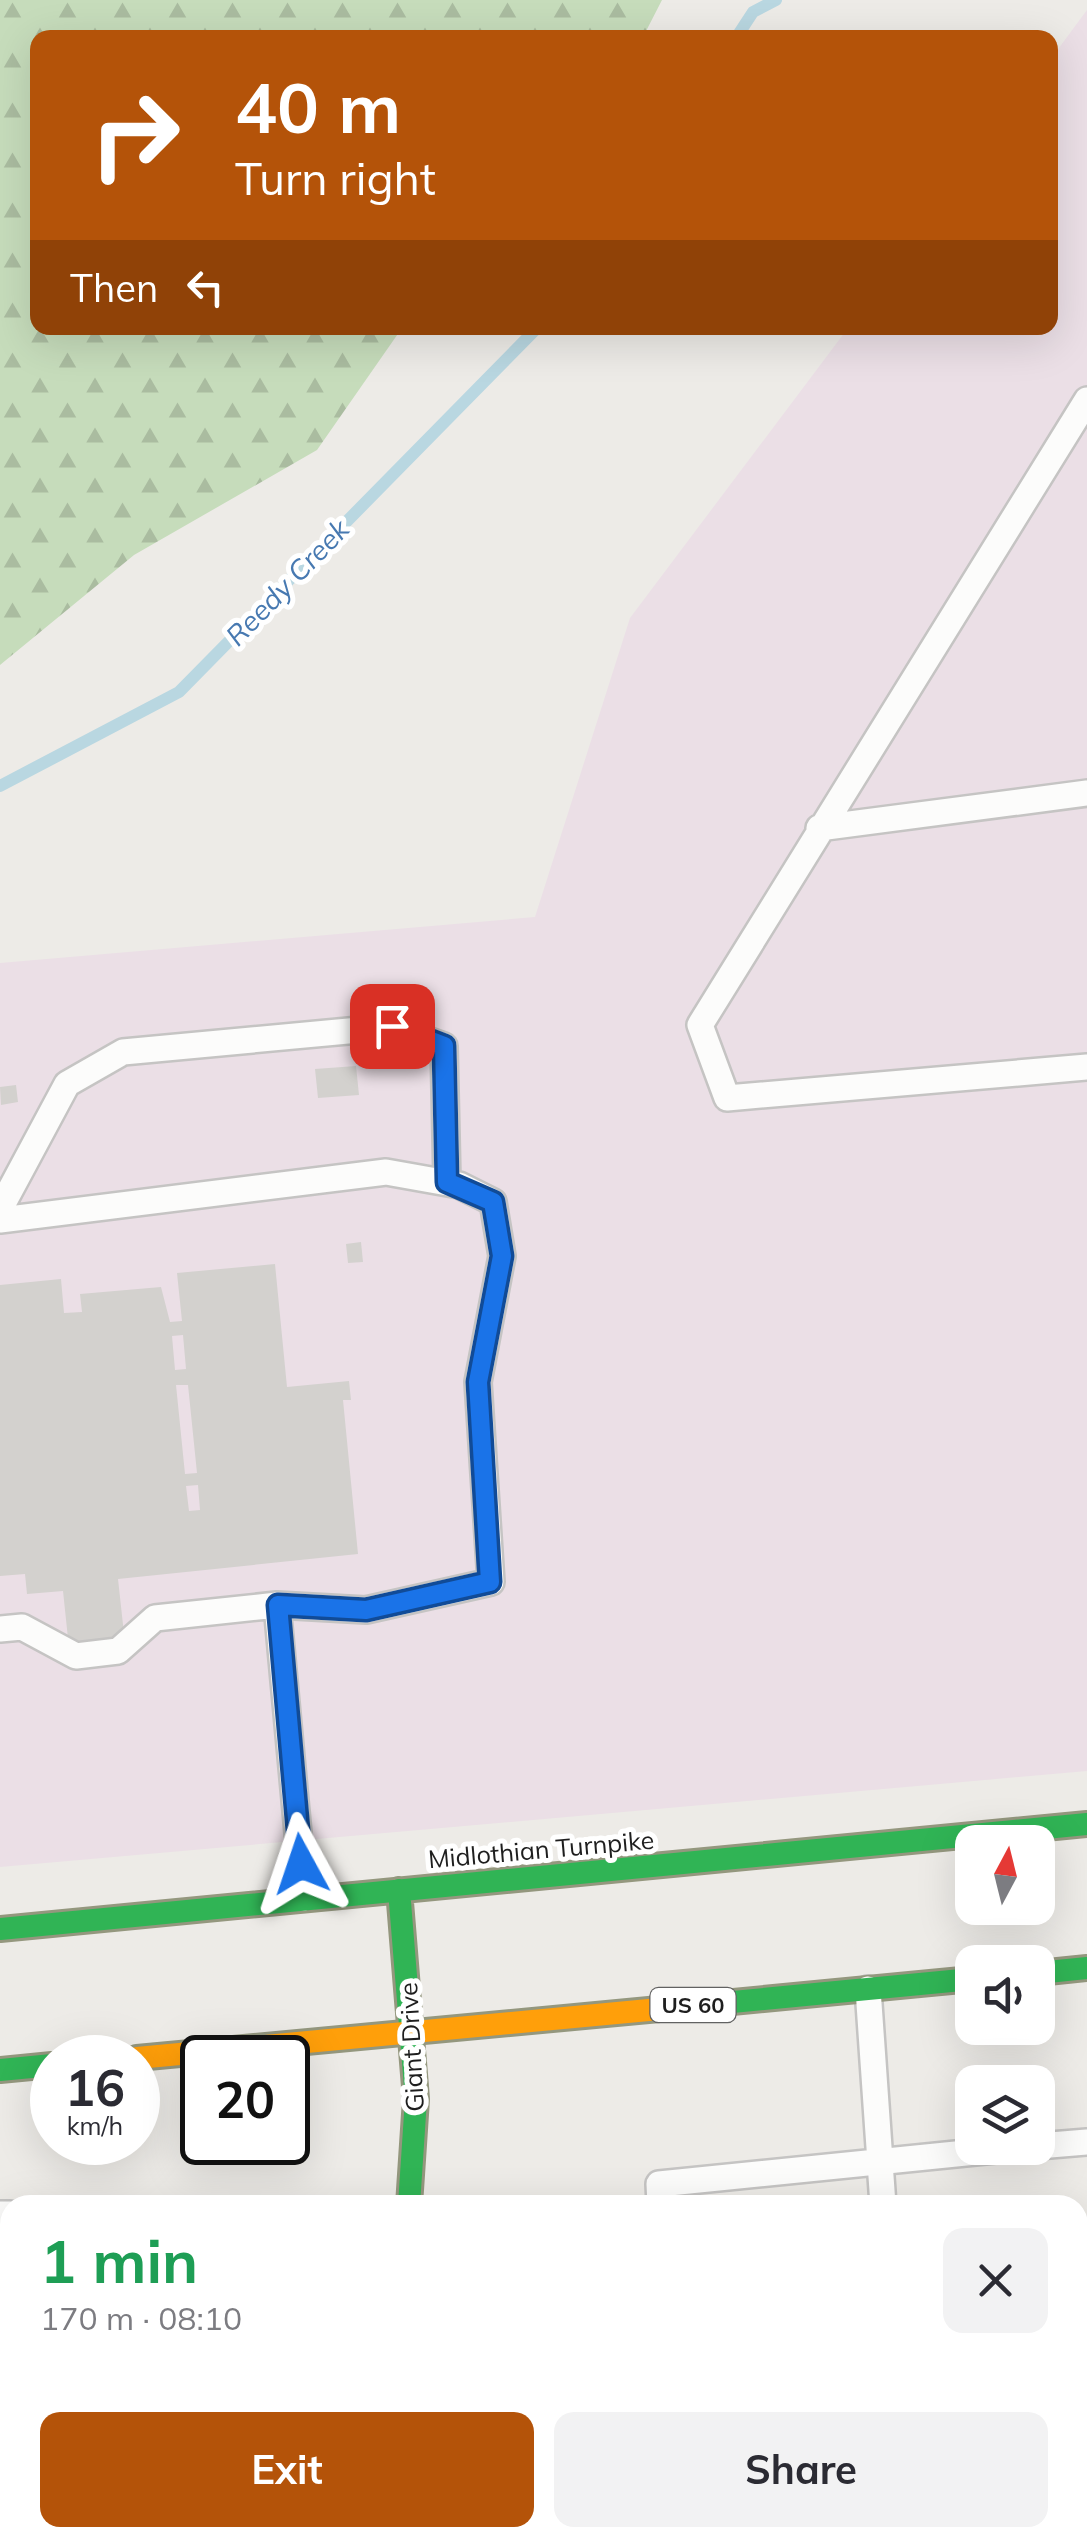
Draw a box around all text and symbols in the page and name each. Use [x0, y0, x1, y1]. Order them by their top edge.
text: 40 m [235, 63, 401, 151]
icon: right [70, 70, 200, 200]
text: Turn right [235, 150, 436, 206]
icon: left [178, 260, 233, 315]
text: Then [70, 264, 158, 312]
water label: Reedy Creek [218, 510, 357, 653]
pin [350, 984, 435, 1069]
icon: arrive [365, 999, 420, 1054]
position arrow [249, 1812, 353, 1916]
street label: Midlothian Turnpike [427, 1824, 655, 1874]
north arrow [955, 1825, 1055, 1925]
map controls [955, 1825, 1055, 2165]
button: sound [955, 1945, 1055, 2045]
street label: Giant Drive [392, 1982, 430, 2112]
road number: US 60 [650, 1988, 736, 2022]
speed limit sign: 20 [180, 2035, 310, 2165]
text: 16 [65, 2056, 125, 2119]
button: layers [955, 2065, 1055, 2165]
text: km/h [67, 2110, 123, 2141]
text: 1 min [40, 2223, 198, 2298]
button: close [943, 2228, 1048, 2333]
text: 170 m · 08:10 [40, 2298, 242, 2338]
button: Exit [40, 2412, 534, 2527]
button: Share [554, 2412, 1048, 2527]

